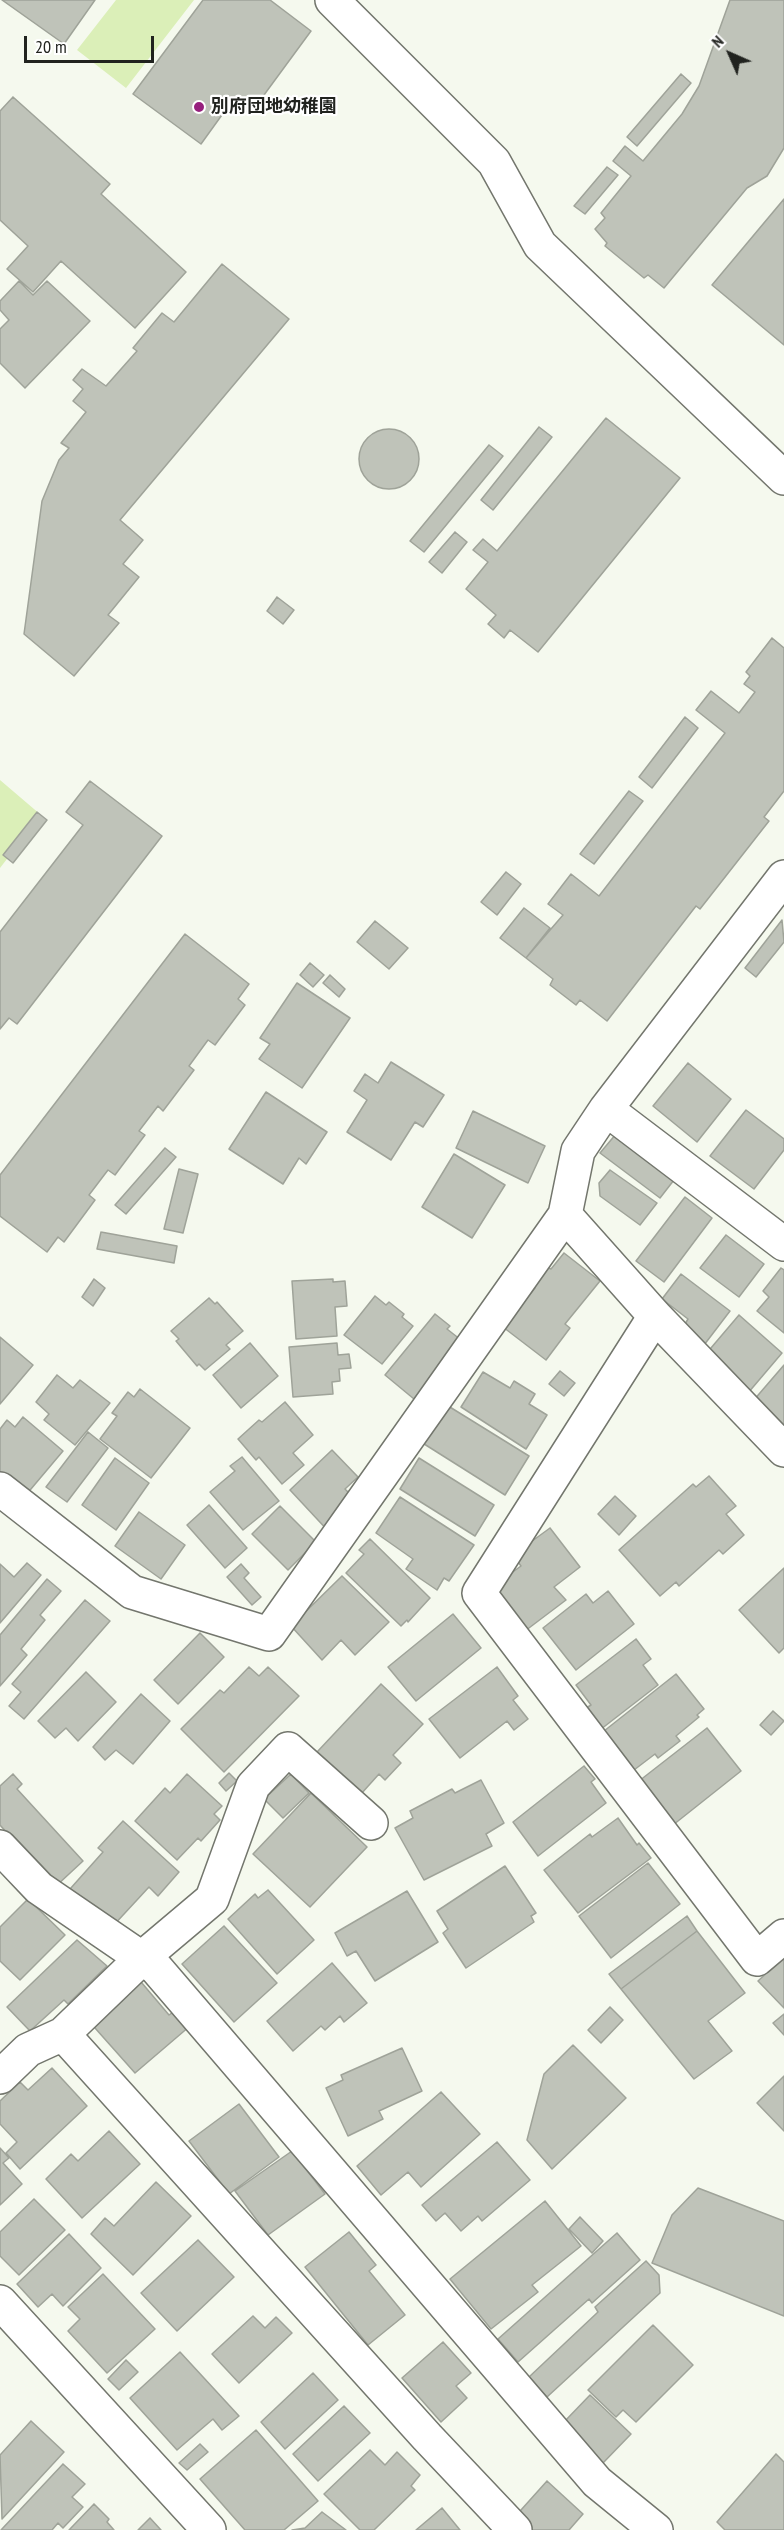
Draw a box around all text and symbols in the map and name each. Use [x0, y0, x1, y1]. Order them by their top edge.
scale bar [27, 24, 158, 62]
north arrow [700, 24, 760, 84]
text: N [707, 31, 727, 51]
text: 20 m [35, 35, 67, 58]
place label: 別府団地幼稚園 [211, 96, 337, 118]
marker: 別府団地幼稚園 [192, 100, 206, 114]

